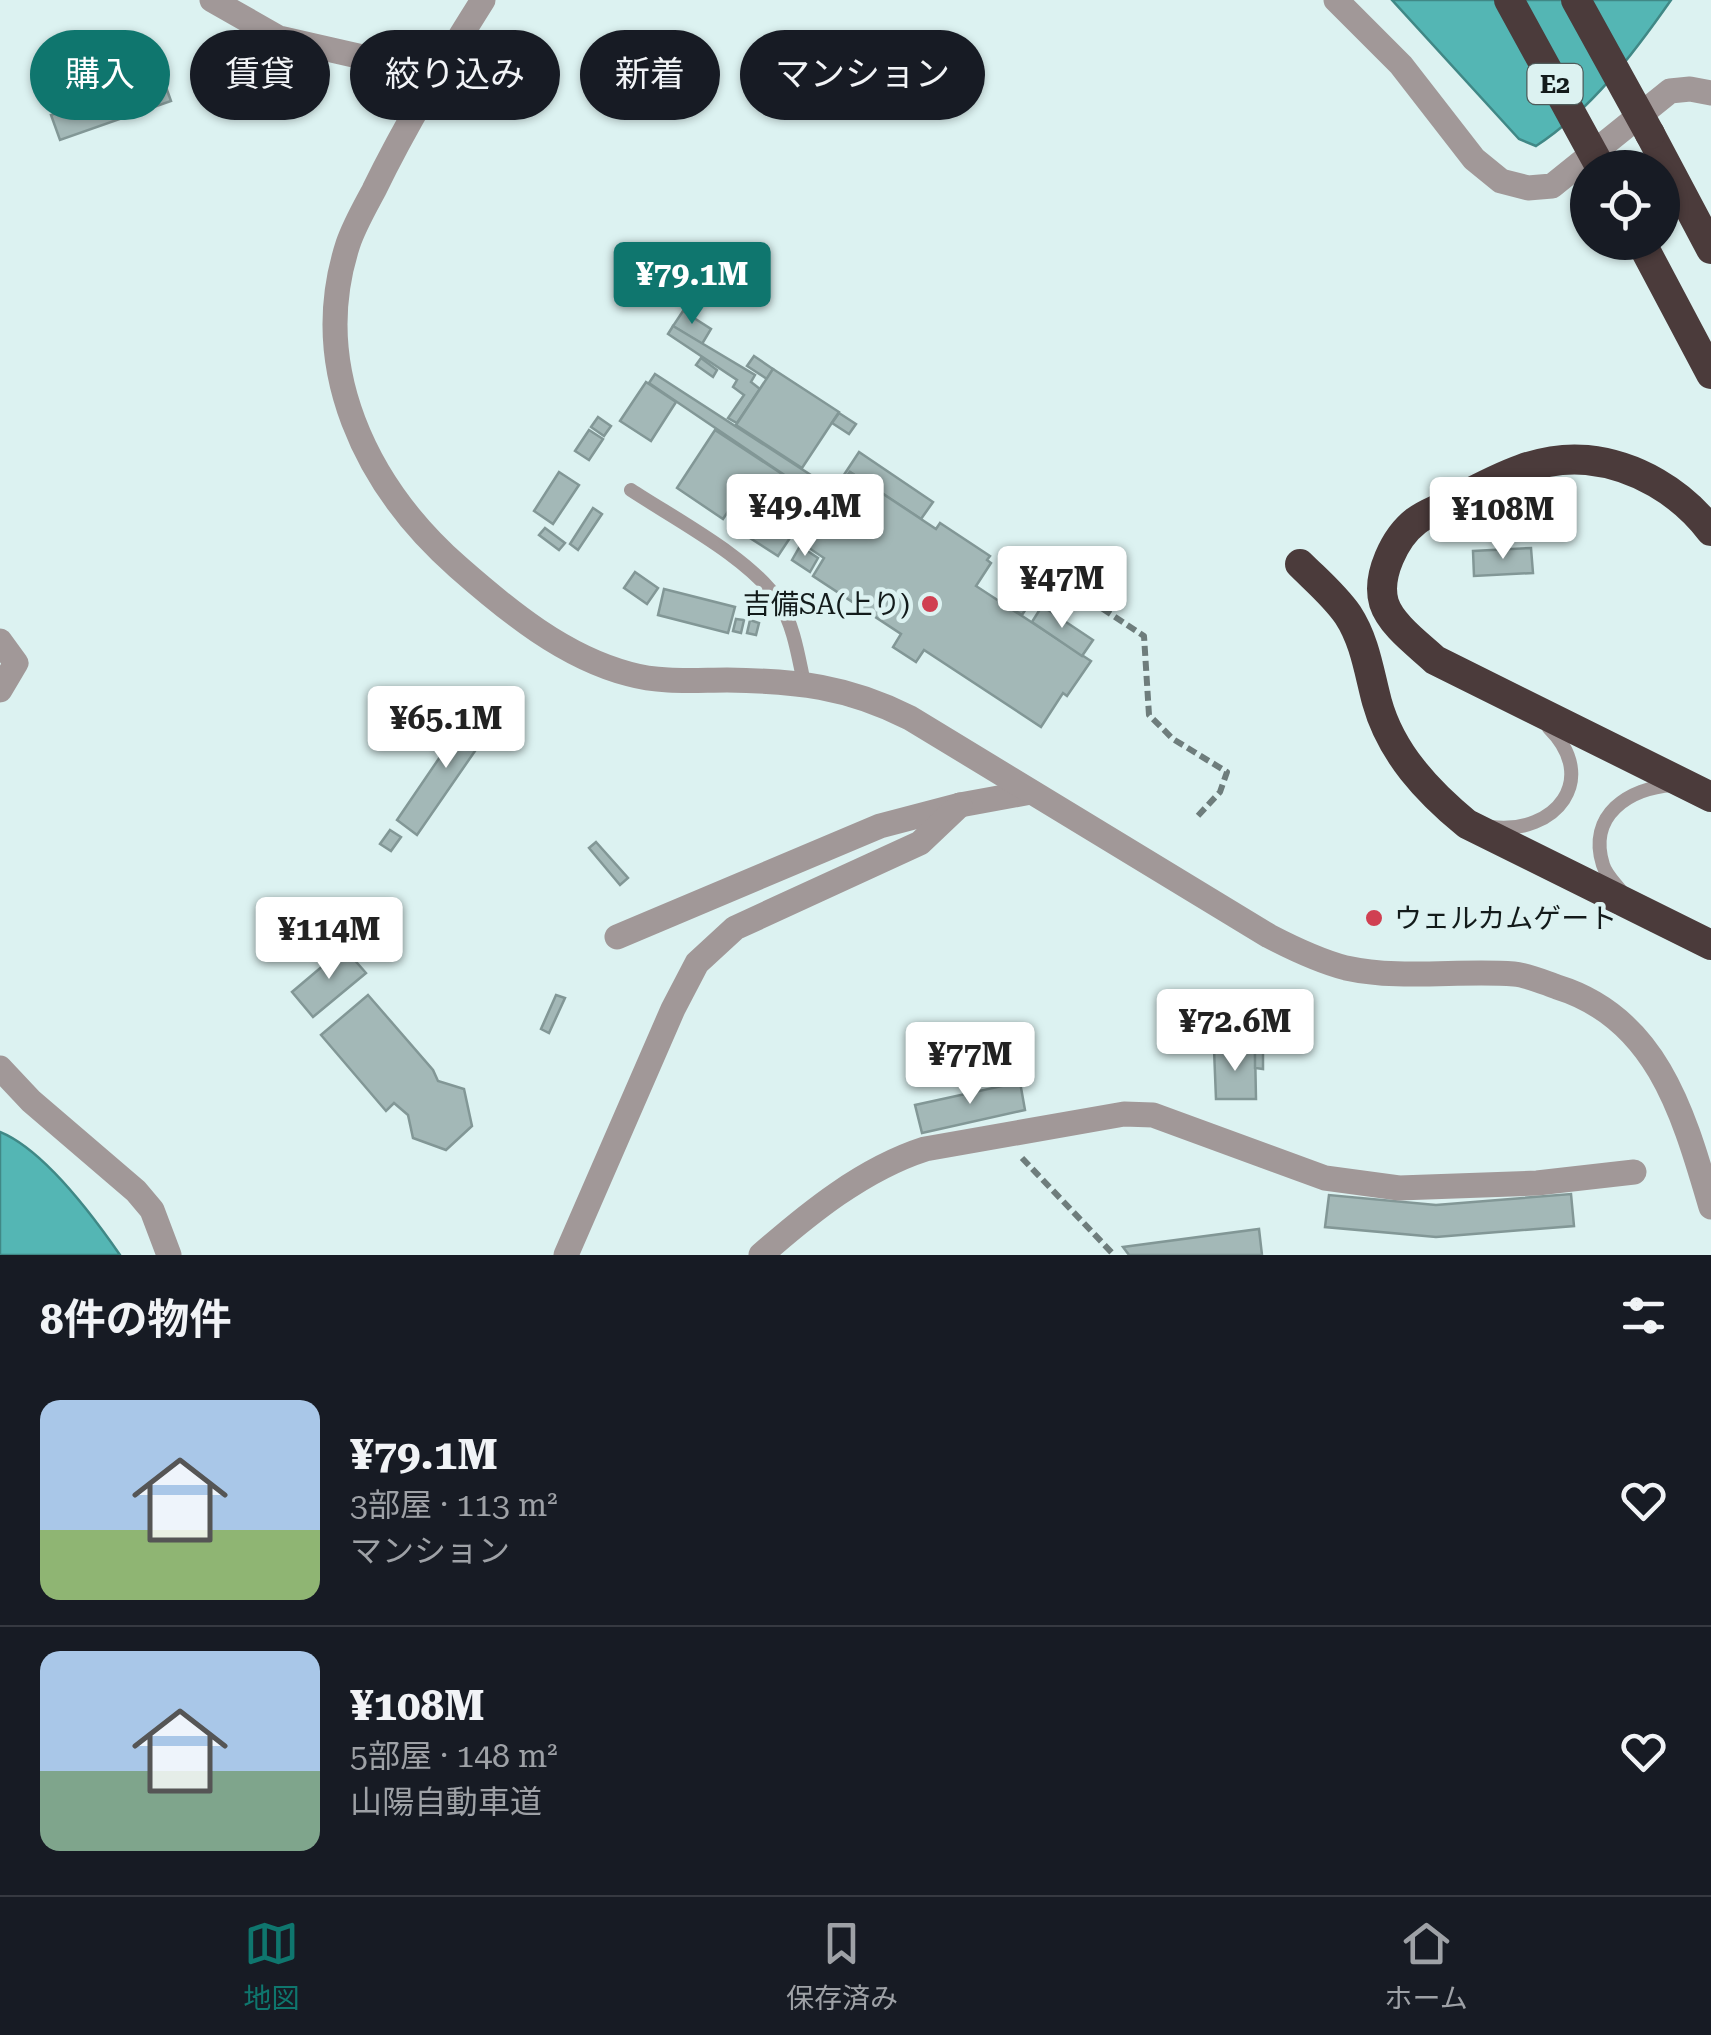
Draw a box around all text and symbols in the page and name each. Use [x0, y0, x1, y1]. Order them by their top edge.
chip: 購入 [30, 30, 170, 120]
chip: 賃貸 [190, 30, 330, 120]
chip: 絞り込み [350, 30, 560, 120]
chip: 新着 [580, 30, 720, 120]
chip: マンション [740, 30, 985, 120]
road number: E2 [1528, 64, 1582, 104]
map controls [1570, 150, 1680, 260]
button: locate [1570, 150, 1680, 260]
pin: ¥79.1M [611, 242, 773, 327]
text: ¥79.1M [636, 255, 748, 293]
pin: ¥49.4M [724, 474, 886, 559]
pin: ¥108M [1433, 477, 1573, 562]
text: ¥49.4M [749, 487, 861, 525]
text: ¥108M [1452, 490, 1554, 528]
pin: ¥47M [1003, 546, 1121, 631]
text: ¥47M [1020, 559, 1104, 597]
place label: 吉備SA(上り) [743, 588, 910, 621]
marker: 吉備SA(上り) [919, 593, 941, 615]
pin: ¥65.1M [365, 686, 527, 771]
text: ¥65.1M [390, 699, 502, 737]
pin: ¥114M [259, 897, 399, 982]
place label: ウェルカムゲート [1394, 902, 1617, 935]
marker: ウェルカムゲート [1363, 907, 1385, 929]
text: ¥114M [278, 910, 380, 948]
pin: ¥72.6M [1154, 989, 1316, 1074]
text: ¥72.6M [1179, 1002, 1291, 1040]
pin: ¥77M [911, 1022, 1029, 1107]
text: ¥77M [928, 1035, 1012, 1073]
icon: filters [1616, 1288, 1671, 1343]
text: 8件の物件 [40, 1295, 232, 1344]
text: ¥79.1M [350, 1430, 498, 1479]
icon: home [120, 1440, 240, 1560]
icon: heart [1616, 1473, 1671, 1528]
text: 3部屋 · 113 m² [350, 1486, 558, 1524]
text: マンション [350, 1532, 510, 1570]
text: ¥108M [350, 1681, 485, 1730]
icon: home [120, 1691, 240, 1811]
icon: heart [1616, 1724, 1671, 1779]
text: 5部屋 · 148 m² [350, 1737, 558, 1775]
text: 山陽自動車道 [350, 1783, 542, 1821]
tab: 地図 [243, 1916, 299, 2016]
tab: 保存済み [786, 1916, 898, 2016]
tab: ホーム [1385, 1916, 1468, 2016]

